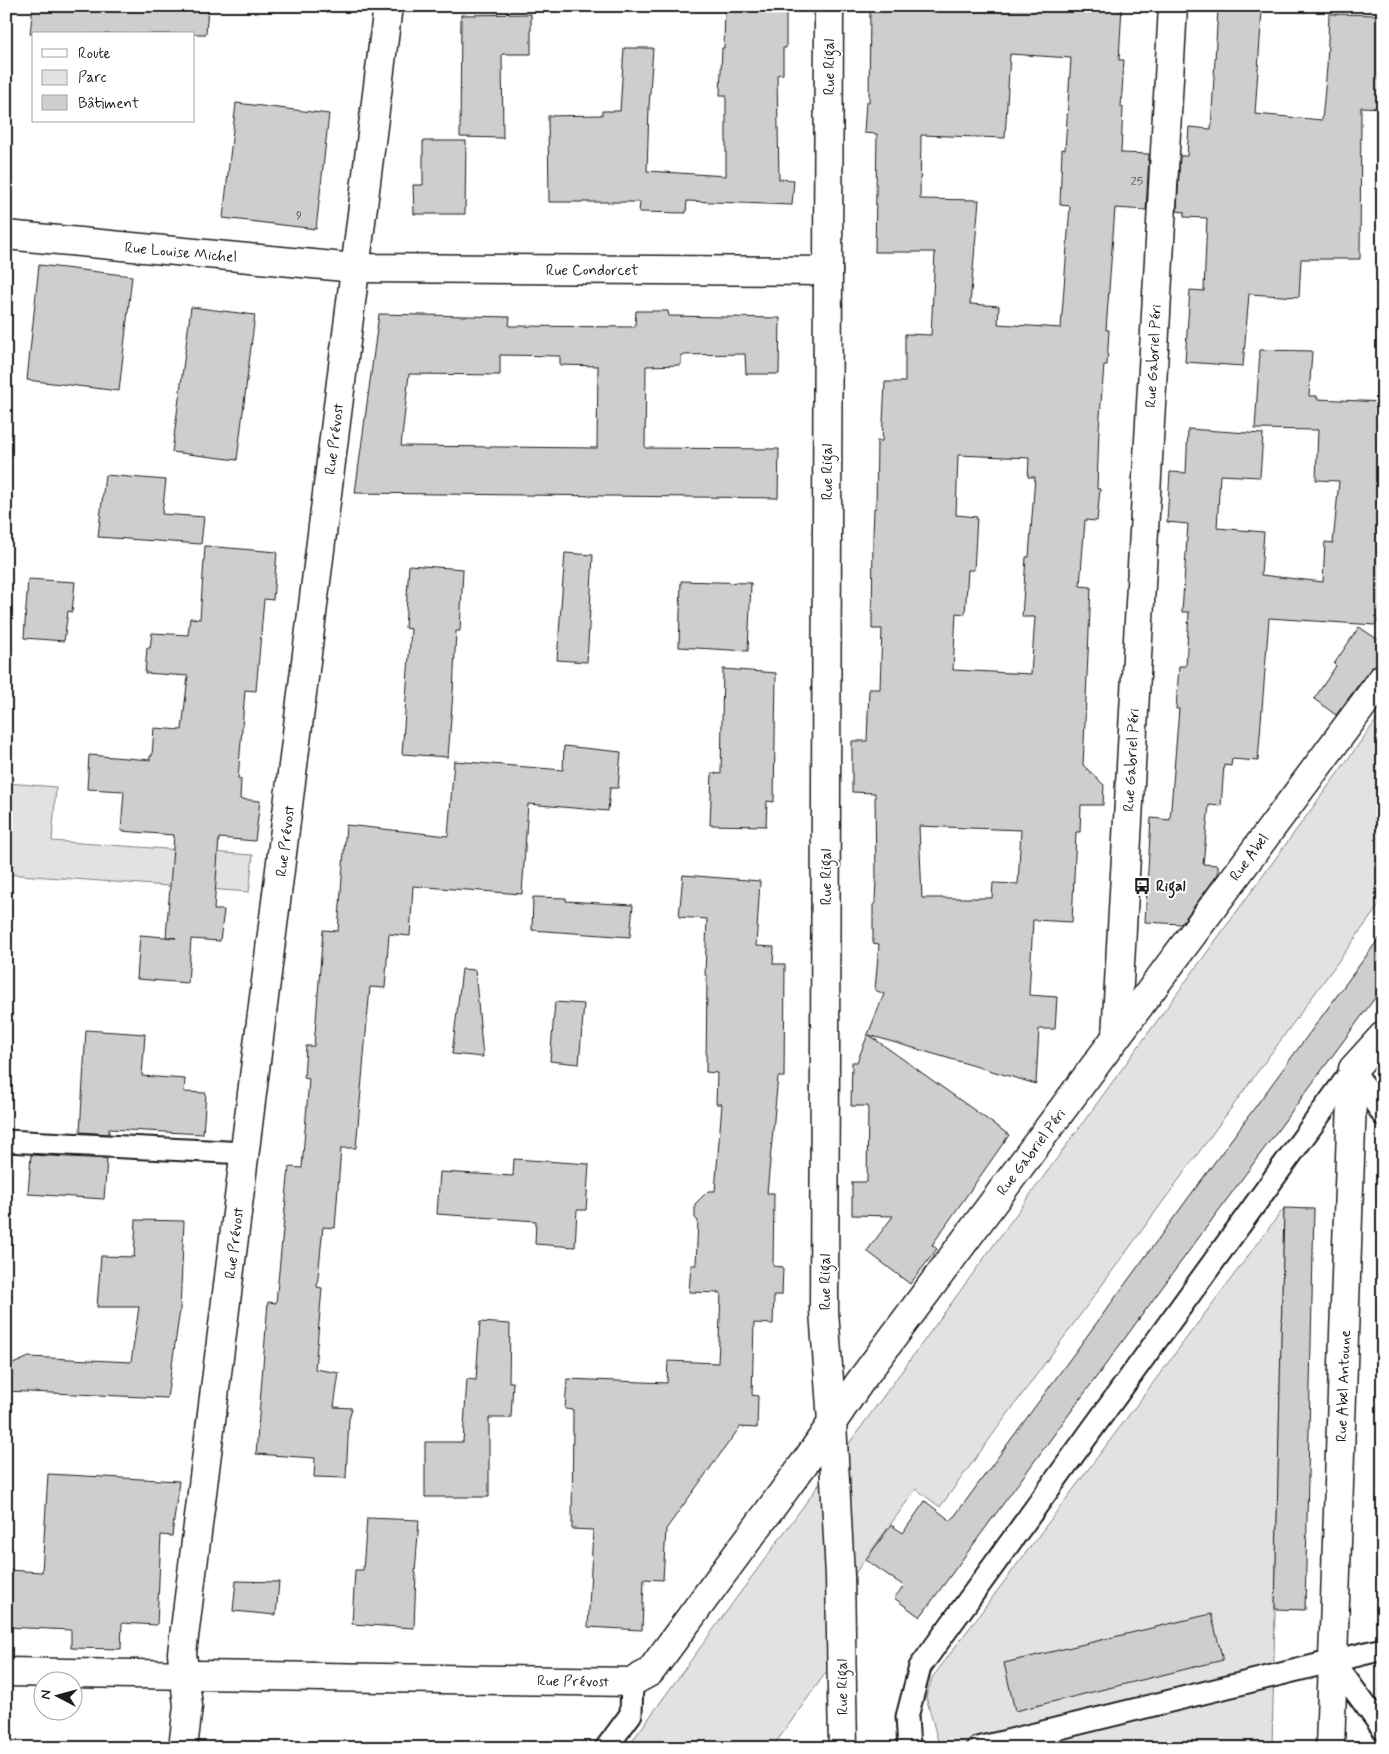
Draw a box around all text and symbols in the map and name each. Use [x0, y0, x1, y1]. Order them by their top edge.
legend [32, 32, 195, 122]
street label: Rue Rigal [820, 39, 841, 95]
text: Route [78, 44, 111, 64]
text: Parc [78, 68, 106, 88]
text: Bâtiment [78, 94, 139, 114]
house number: 25 [1131, 174, 1143, 190]
house number: 9 [296, 208, 302, 224]
street label: Rue Louise Michel [124, 238, 238, 268]
street label: Rue Condorcet [546, 261, 638, 281]
street label: Rue Gabriel Péri [1141, 304, 1167, 408]
street label: Rue Prévost [321, 402, 349, 476]
street label: Rue Rigal [818, 444, 839, 500]
street label: Rue Gabriel Péri [1119, 708, 1145, 812]
street label: Rue Prévost [272, 804, 300, 878]
street label: Rue Abel [1225, 830, 1274, 885]
street label: Rue Rigal [817, 849, 838, 905]
bus stop icon: Rigal [1132, 876, 1152, 896]
place label: Rigal [1156, 877, 1186, 899]
street label: Rue Gabriel Péri [993, 1105, 1071, 1200]
street label: Rue Prévost [221, 1206, 249, 1280]
street label: Rue Rigal [816, 1254, 837, 1310]
street label: Rue Abel Antoune [1332, 1330, 1356, 1443]
street label: Rue Rigal [833, 1659, 854, 1715]
street label: Rue Prévost [537, 1671, 610, 1693]
north arrow [32, 1672, 82, 1722]
text: N [37, 1689, 56, 1700]

